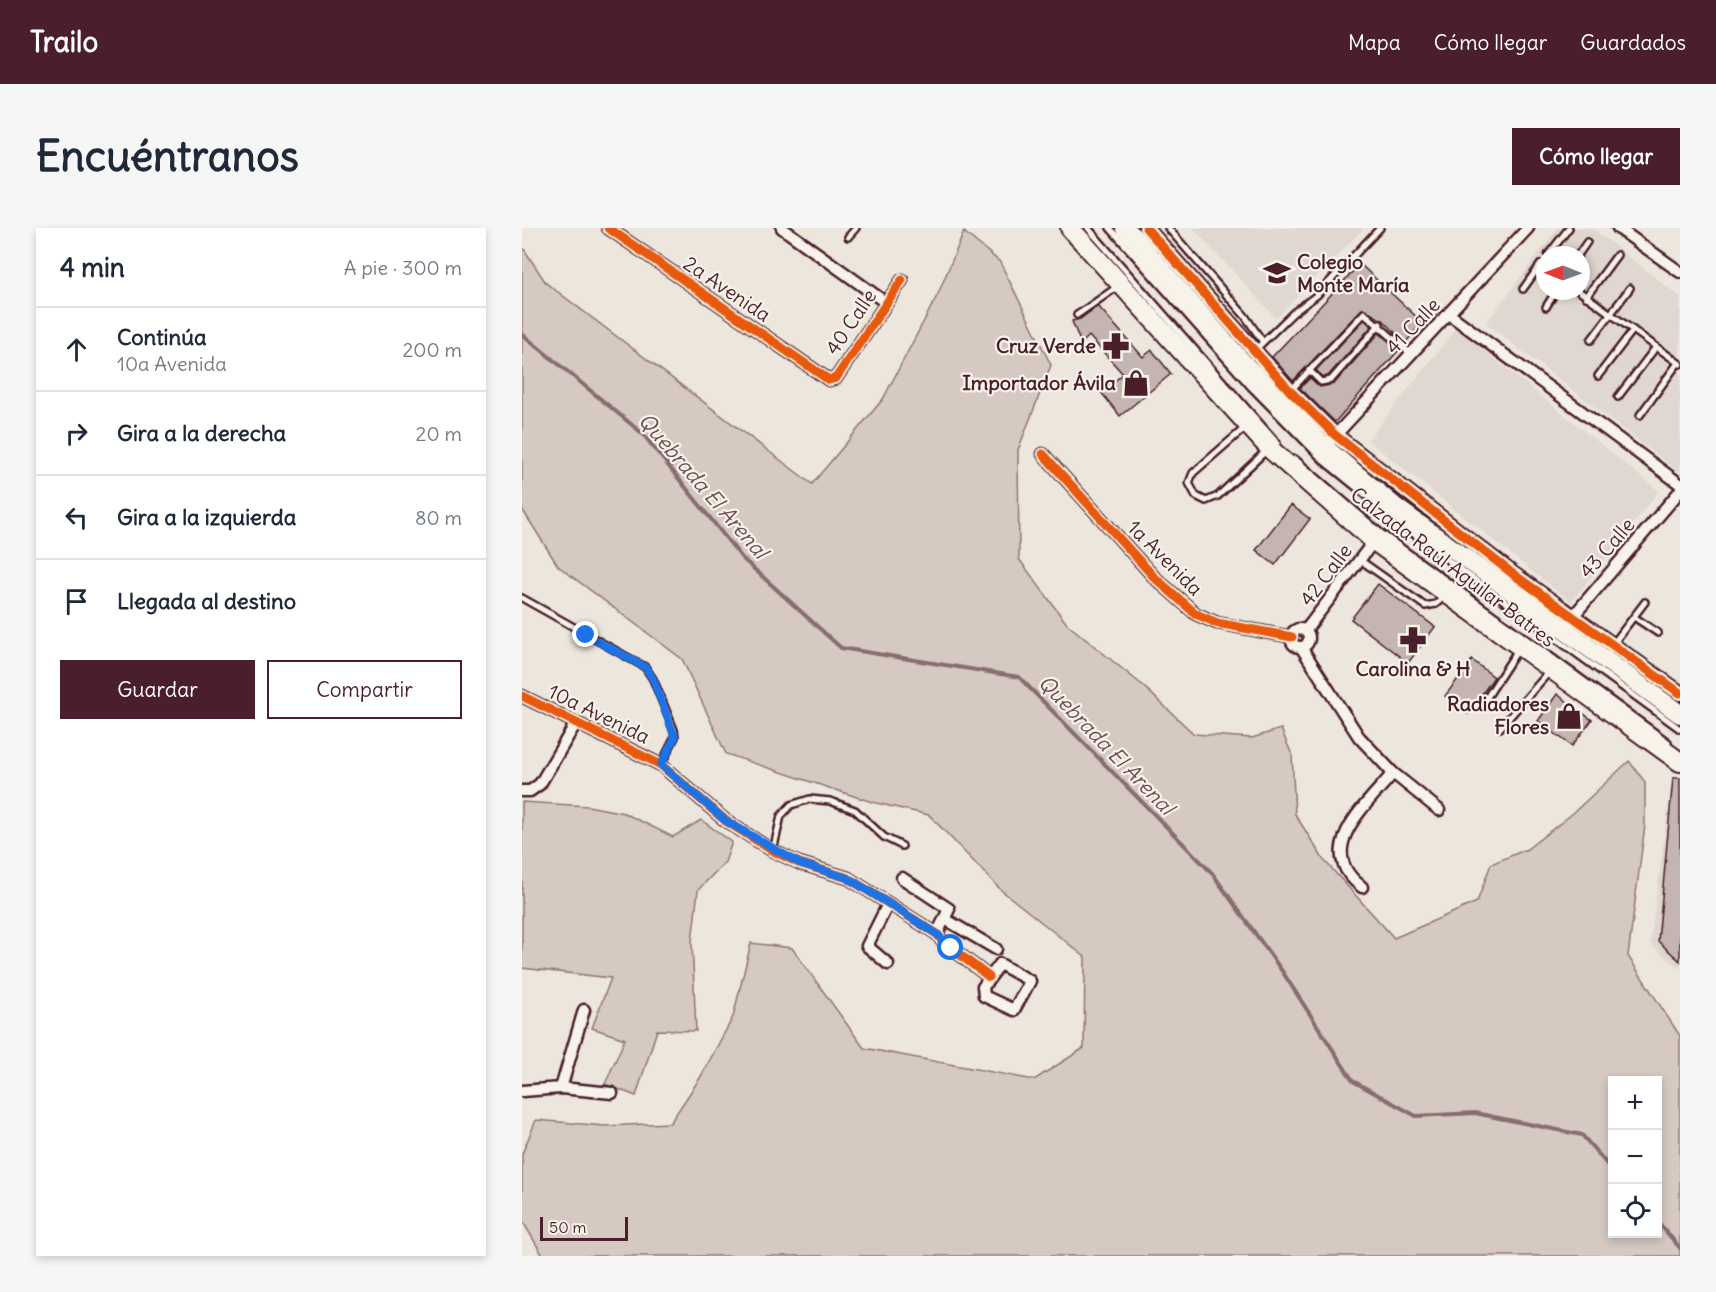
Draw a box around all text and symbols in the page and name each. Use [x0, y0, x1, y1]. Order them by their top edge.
text: Trailo [30, 24, 98, 60]
text: Mapa [1348, 29, 1401, 56]
text: Cómo llegar [1434, 29, 1547, 56]
text: Guardados [1580, 29, 1686, 56]
button: Cómo llegar [1512, 128, 1680, 185]
text: Encuéntranos [36, 130, 299, 182]
north arrow [1536, 246, 1590, 300]
place label: Colegio Monte María [1297, 249, 1410, 297]
street label: 2a Avenida [679, 250, 776, 327]
text: 4 min [60, 251, 125, 284]
text: A pie · 300 m [344, 255, 462, 280]
school or university icon: Colegio Monte María [1262, 258, 1292, 288]
street label: 40 Calle [820, 284, 882, 359]
street label: 41 Calle [1380, 292, 1445, 359]
text: Continúa [117, 323, 206, 351]
pharmacy icon: Cruz Verde [1101, 331, 1131, 361]
icon: ahead [60, 333, 93, 366]
place label: Cruz Verde [996, 333, 1096, 358]
text: 200 m [402, 337, 462, 362]
text: 10a Avenida [117, 351, 227, 376]
shop icon: Importador Ávila [1121, 368, 1151, 398]
place label: Importador Ávila [962, 370, 1117, 395]
water label: Quebrada El Arenal [633, 407, 776, 566]
icon: right [60, 417, 93, 450]
text: Gira a la derecha [117, 419, 286, 447]
text: 20 m [416, 421, 462, 446]
street label: Calzada Raúl Aguilar Batres [1346, 481, 1561, 652]
icon: left [60, 501, 93, 534]
text: Gira a la izquierda [117, 503, 296, 531]
text: 80 m [415, 505, 462, 530]
street label: 43 Calle [1574, 512, 1640, 583]
street label: 1a Avenida [1122, 515, 1208, 601]
street label: 42 Calle [1294, 539, 1357, 611]
icon: arrive [60, 585, 93, 618]
text: Llegada al destino [117, 587, 296, 615]
route end [572, 621, 598, 647]
pharmacy icon: Carolina & H [1398, 625, 1428, 655]
place label: Carolina & H [1356, 656, 1470, 681]
button: Guardar [60, 660, 255, 719]
button: Compartir [267, 660, 462, 719]
water label: Quebrada El Arenal [1033, 669, 1182, 823]
street label: 10a Avenida [544, 678, 654, 749]
place label: Radiadores Flores [1447, 691, 1549, 739]
shop icon: Radiadores Flores [1554, 701, 1584, 731]
route start [937, 934, 963, 960]
map controls [1608, 1076, 1662, 1238]
button: + [1608, 1076, 1662, 1130]
button: − [1608, 1130, 1662, 1184]
button: locate [1608, 1184, 1662, 1238]
scale bar [540, 1214, 628, 1242]
text: 50 m [549, 1217, 587, 1237]

